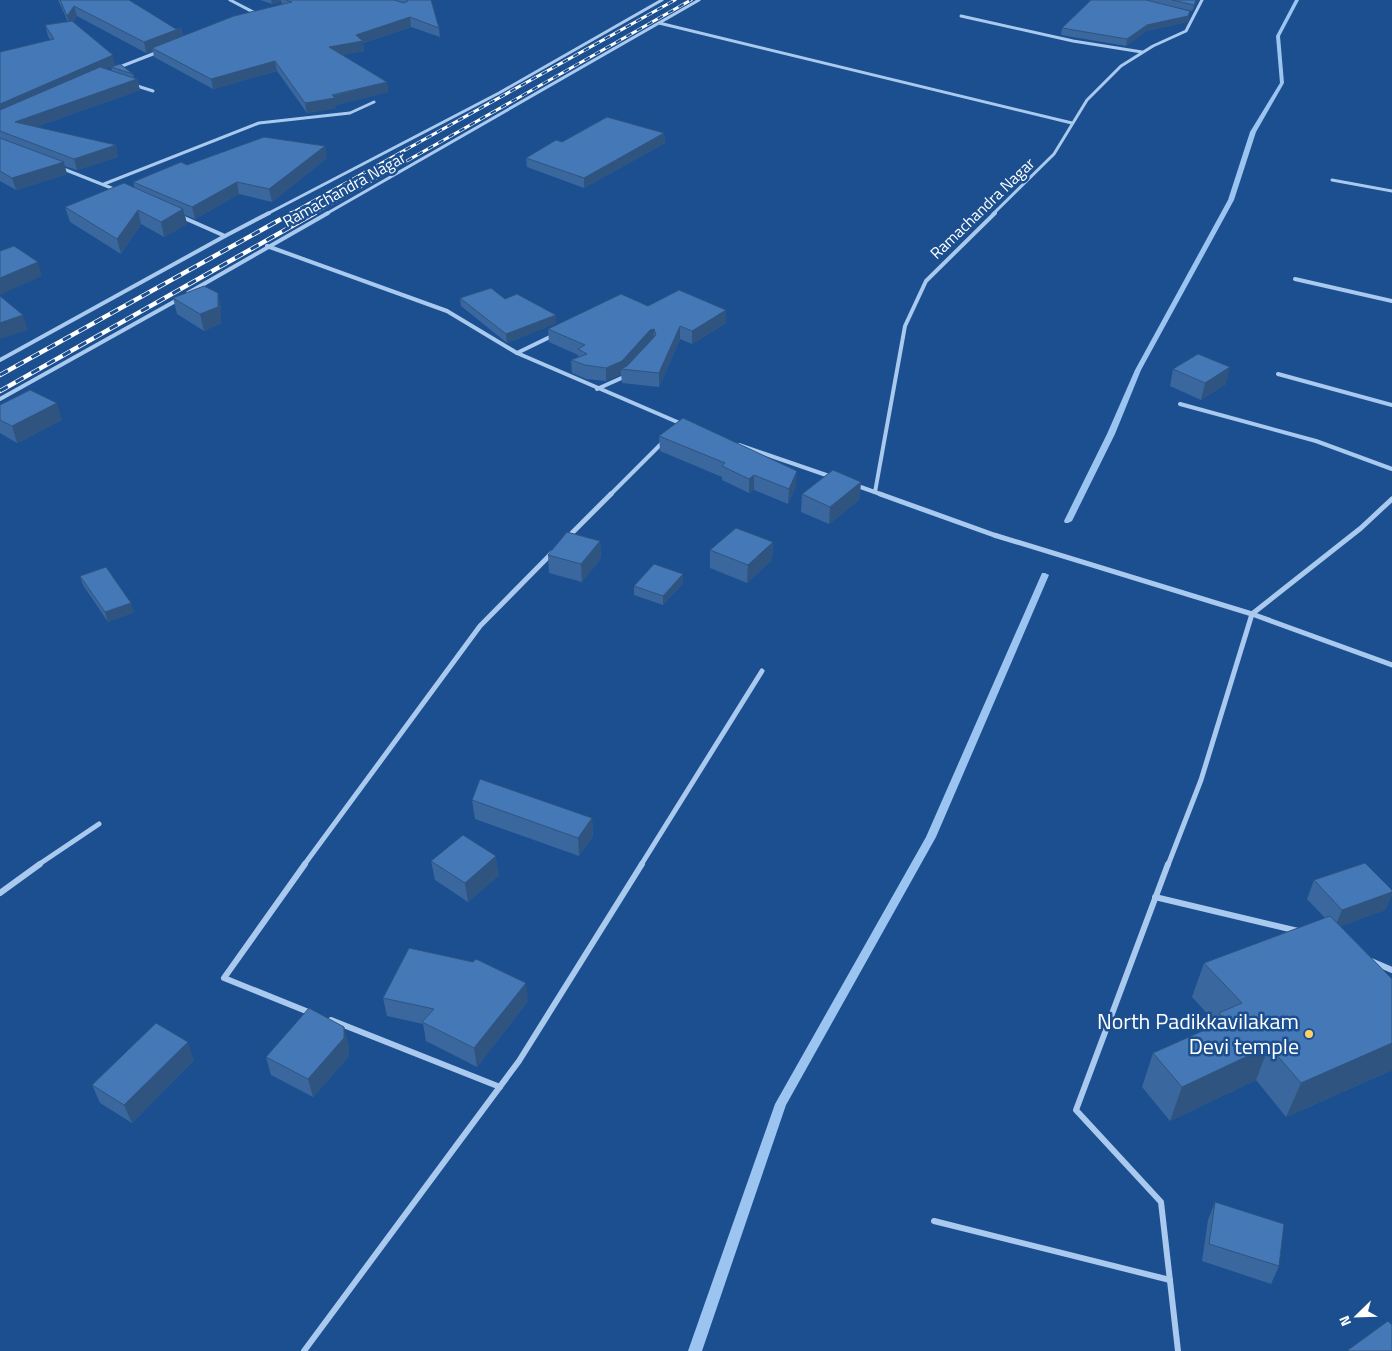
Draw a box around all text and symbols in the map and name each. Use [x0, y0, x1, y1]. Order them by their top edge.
street label: Ramachandra Nagar [278, 145, 410, 233]
street label: Ramachandra Nagar [924, 151, 1040, 264]
place label: North Padikkavilakam Devi temple [1097, 1004, 1299, 1063]
marker: North Padikkavilakam Devi temple [1303, 1028, 1315, 1040]
north arrow [1332, 1291, 1382, 1341]
text: N [1333, 1313, 1356, 1330]

